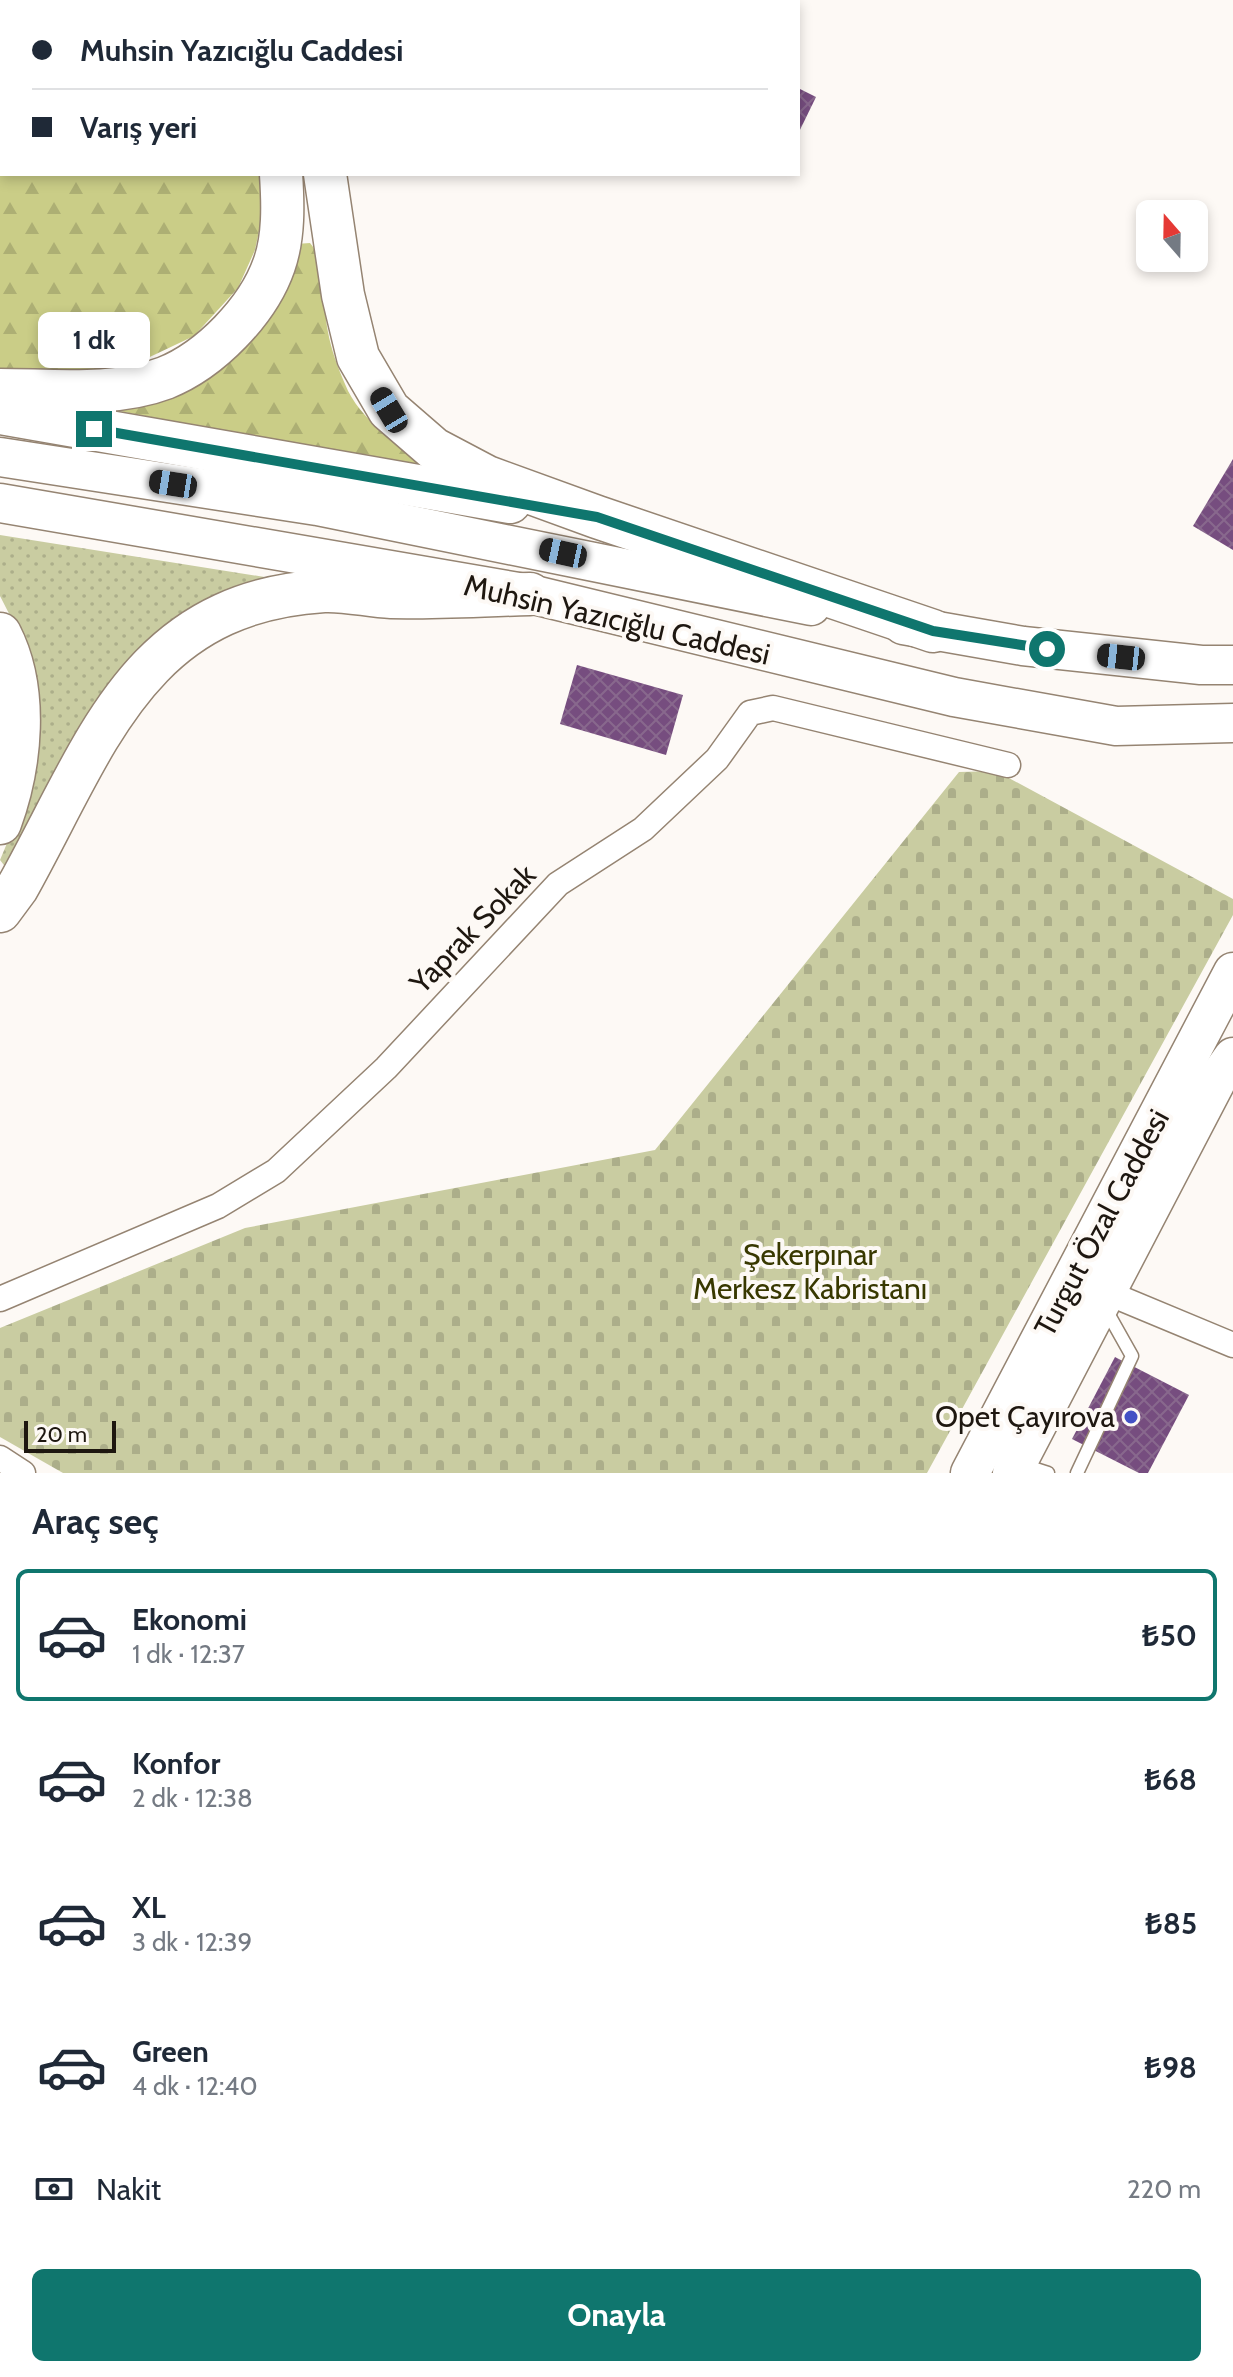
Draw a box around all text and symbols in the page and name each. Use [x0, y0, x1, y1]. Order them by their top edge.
text: Muhsin Yazıcığlu Caddesi [80, 32, 403, 69]
text: Varış yeri [80, 109, 197, 146]
north arrow [1136, 200, 1208, 272]
map controls [1136, 200, 1208, 272]
callout: 1 dk [38, 313, 150, 369]
text: 1 dk [73, 324, 115, 356]
car [366, 383, 412, 437]
route end [76, 411, 112, 447]
car [147, 468, 199, 500]
car [537, 536, 589, 570]
street label: Muhsin Yazıcığlu Caddesi [460, 566, 774, 673]
route start [1029, 631, 1065, 667]
car [1096, 643, 1146, 671]
street label: Yaprak Sokak [401, 856, 544, 1002]
street label: Turgut Özal Caddesi [1026, 1103, 1177, 1342]
park label: Şekerpınar Merkesz Kabristanı [693, 1236, 927, 1307]
place label: Opet Çayırova [935, 1398, 1116, 1435]
marker: Opet Çayırova [1122, 1408, 1140, 1426]
scale bar [24, 1417, 116, 1453]
text: 20 m [36, 1421, 87, 1448]
text: Araç seç [32, 1499, 159, 1543]
icon: car [36, 1599, 108, 1671]
text: Ekonomi [132, 1601, 247, 1638]
text: ₺50 [1142, 1617, 1197, 1654]
text: 1 dk · 12:37 [132, 1638, 245, 1670]
icon: car [36, 1743, 108, 1815]
text: Konfor [132, 1745, 220, 1782]
text: ₺68 [1144, 1761, 1197, 1798]
text: 2 dk · 12:38 [132, 1782, 253, 1814]
icon: car [36, 1887, 108, 1959]
text: XL [132, 1889, 166, 1926]
text: ₺85 [1145, 1905, 1197, 1942]
text: 3 dk · 12:39 [132, 1926, 252, 1958]
icon: car [36, 2031, 108, 2103]
text: Green [132, 2033, 209, 2070]
text: ₺98 [1144, 2049, 1197, 2086]
text: 4 dk · 12:40 [132, 2070, 258, 2102]
icon: cash [32, 2167, 76, 2211]
text: Nakit [96, 2171, 161, 2208]
text: 220 m [1127, 2173, 1201, 2205]
button: Onayla [32, 2269, 1201, 2361]

